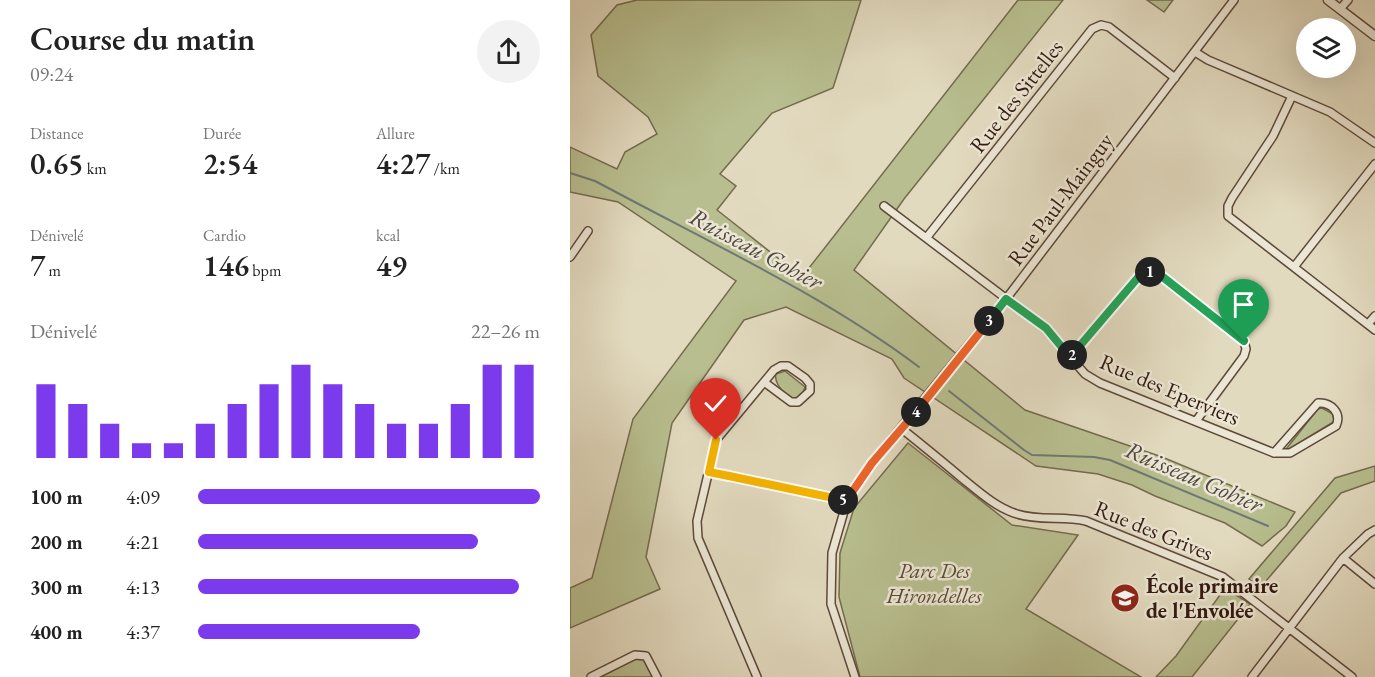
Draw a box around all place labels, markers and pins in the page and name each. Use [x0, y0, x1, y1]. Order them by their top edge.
pin: 1 [1135, 257, 1165, 287]
pin [1218, 279, 1269, 341]
pin: 3 [974, 306, 1004, 336]
pin: 2 [1057, 340, 1087, 370]
pin [690, 378, 741, 440]
pin: 4 [901, 397, 931, 427]
pin: 5 [828, 485, 858, 515]
place label: École primaire de l'Envolée [1146, 571, 1278, 625]
school or university icon: École primaire de l'Envolée [1109, 582, 1141, 614]

